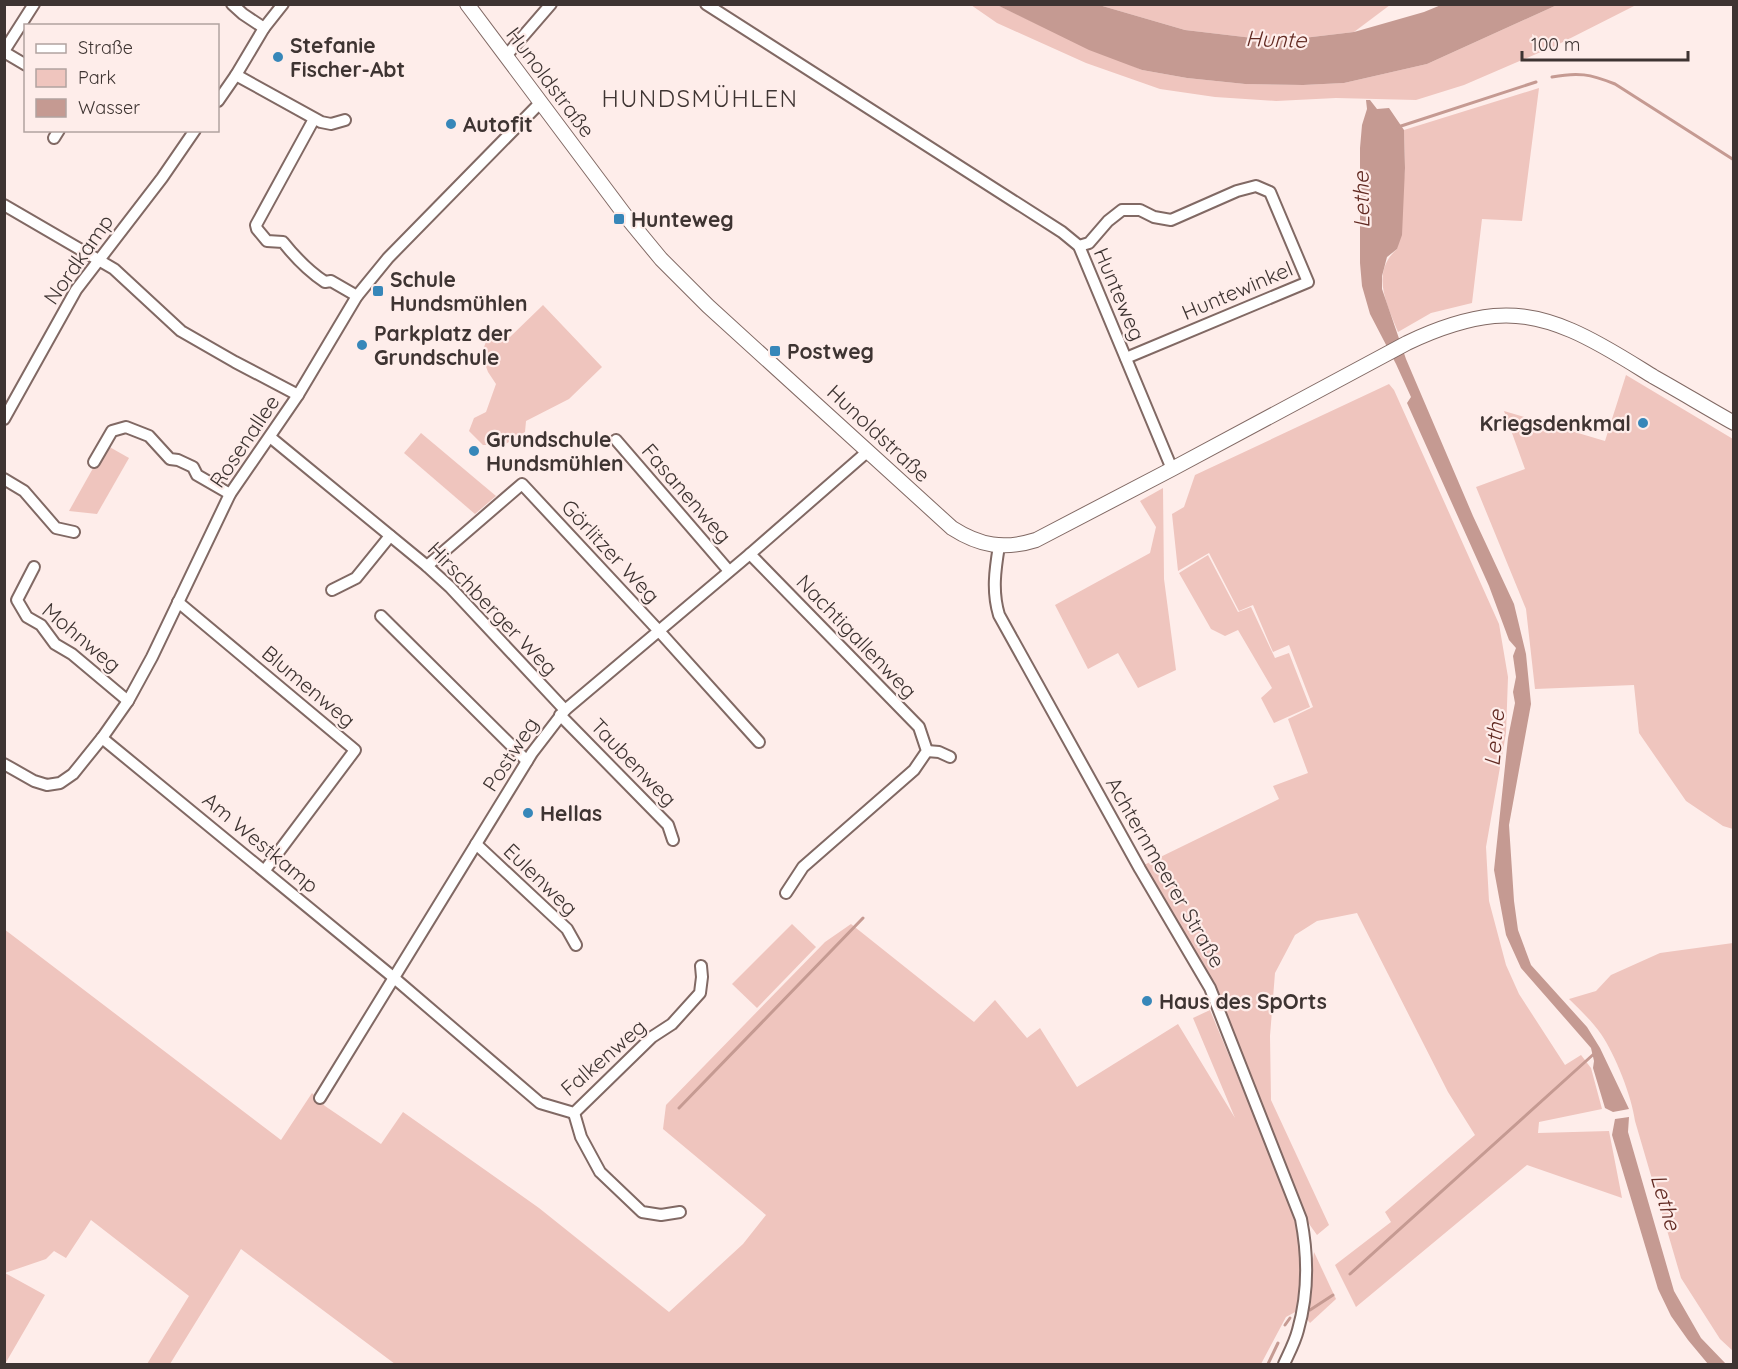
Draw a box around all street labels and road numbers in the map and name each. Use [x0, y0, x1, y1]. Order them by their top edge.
street label: Hunoldstraße [501, 22, 601, 142]
street label: Nordkamp [38, 209, 118, 309]
street label: Hunteweg [1089, 243, 1151, 345]
street label: Huntewinkel [1178, 255, 1296, 325]
street label: Hunoldstraße [822, 379, 936, 487]
street label: Rosenallee [203, 390, 285, 492]
street label: Fasanenweg [637, 438, 737, 548]
street label: Görlitzer Weg [556, 494, 666, 608]
street label: Hirschberger Weg [423, 536, 563, 680]
street label: Nachtigallenweg [791, 569, 923, 703]
street label: Mohnweg [37, 597, 127, 677]
street label: Blumenweg [257, 639, 361, 733]
street label: Postweg [476, 712, 544, 796]
street label: Taubenweg [586, 713, 682, 811]
street label: Achternmeerer Straße [1101, 772, 1231, 972]
street label: Am Westkamp [198, 786, 324, 898]
street label: Eulenweg [499, 837, 583, 921]
street label: Falkenweg [555, 1013, 651, 1101]

